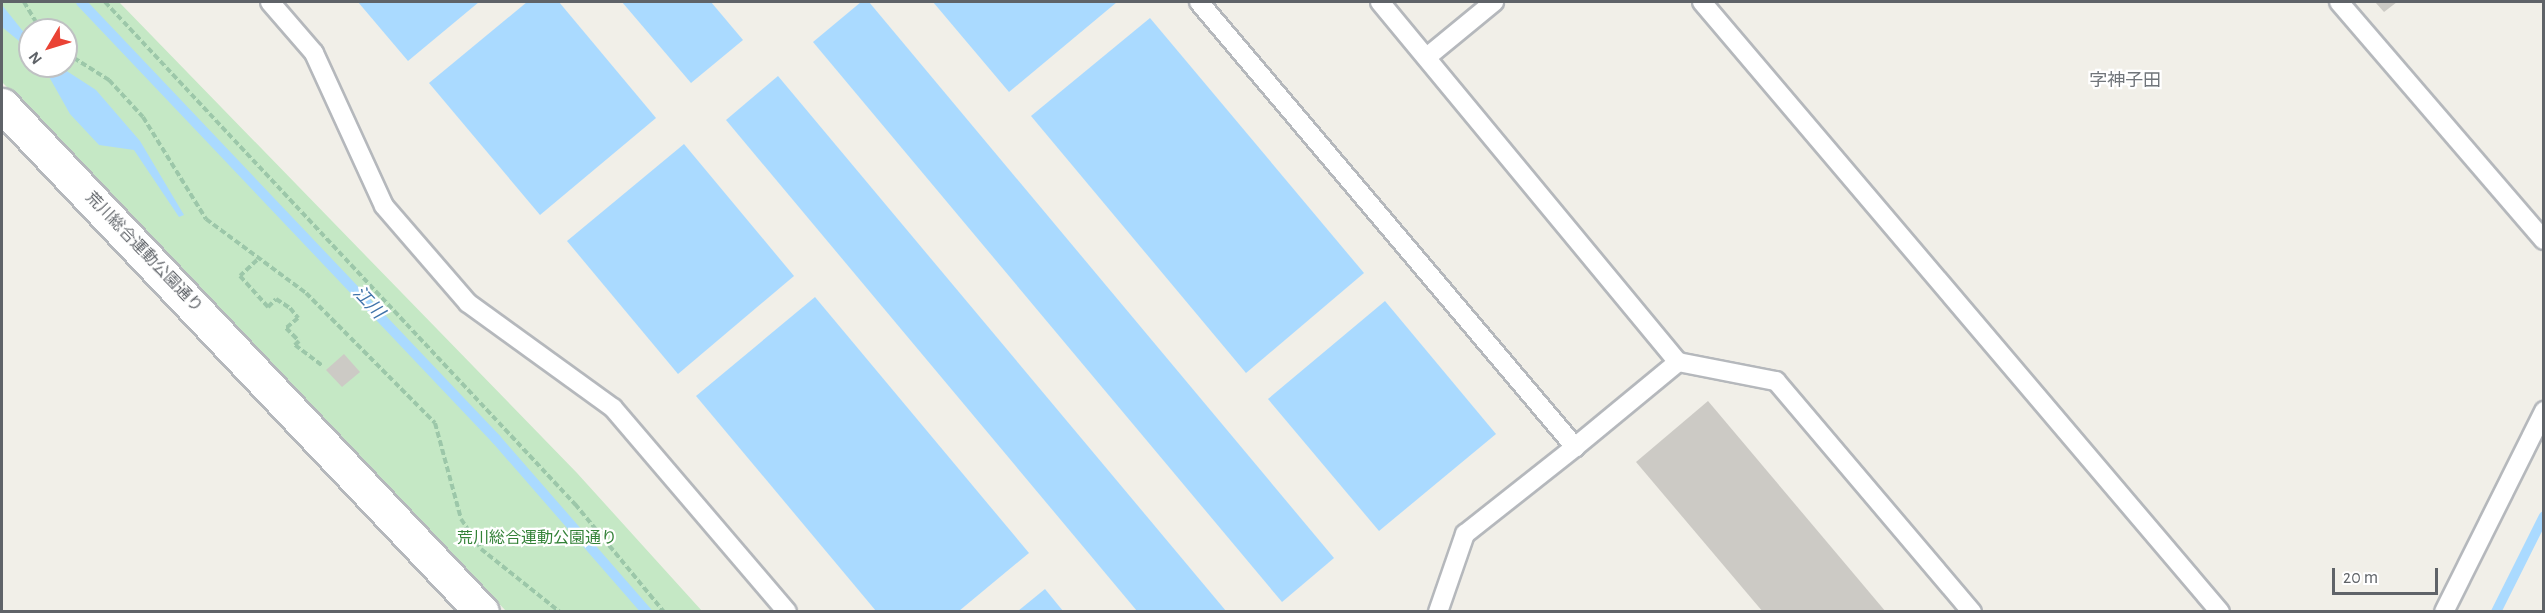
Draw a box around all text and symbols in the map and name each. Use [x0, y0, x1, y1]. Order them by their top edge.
north arrow [18, 18, 78, 78]
text: N [26, 49, 45, 67]
district label: 字神子田 [2089, 70, 2161, 92]
street label: 荒川総合運動公園通り [82, 188, 206, 316]
water label: 江川 [348, 282, 388, 324]
park label: 荒川総合運動公園通り [457, 528, 617, 548]
scale bar [2335, 556, 2442, 594]
text: 20 m [2343, 569, 2378, 587]

